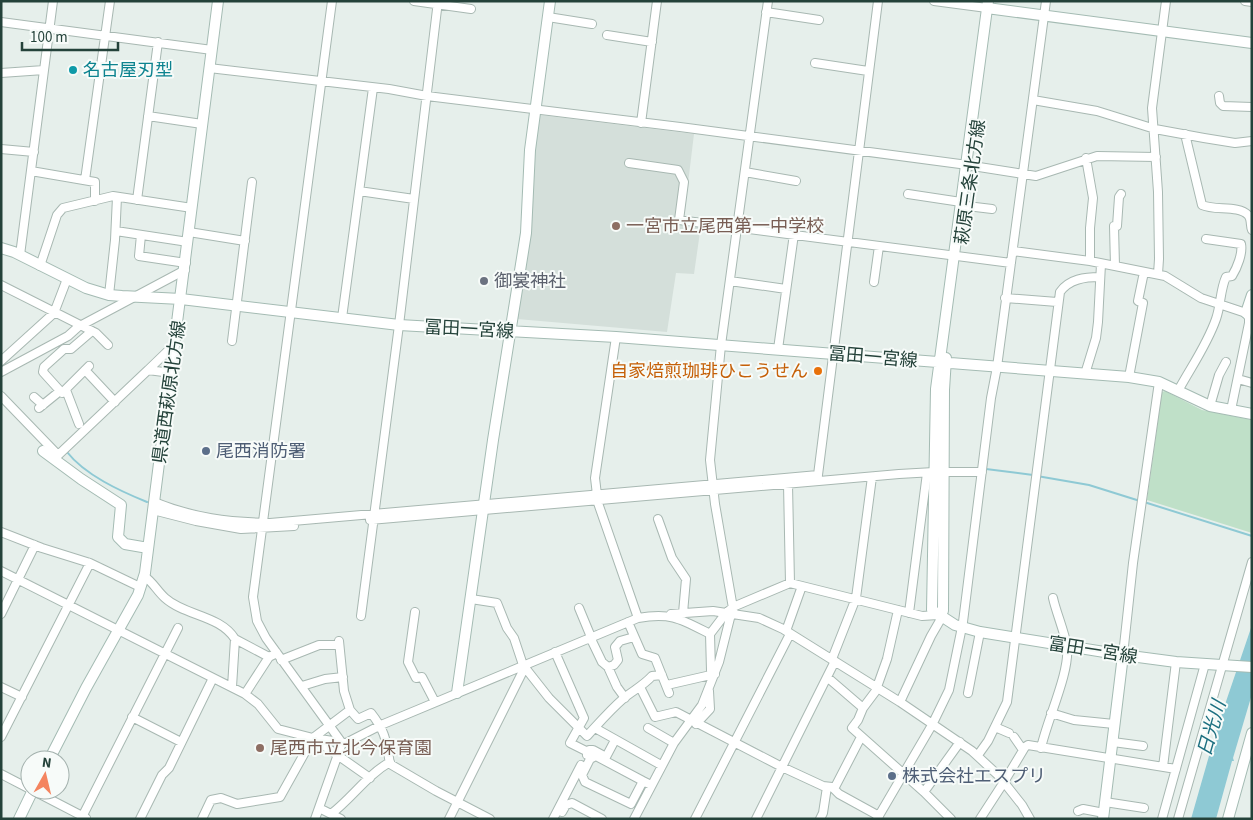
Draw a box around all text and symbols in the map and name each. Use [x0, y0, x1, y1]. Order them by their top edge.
scale bar [22, 20, 119, 52]
text: 100 m [30, 27, 68, 48]
place label: 名古屋刃型 [83, 58, 173, 83]
marker: 名古屋刃型 [67, 64, 79, 76]
street label: 萩原三条北方線 [949, 118, 992, 246]
place label: 一宮市立尾西第一中学校 [626, 214, 824, 239]
marker: 一宮市立尾西第一中学校 [610, 220, 622, 232]
place label: 御裳神社 [494, 269, 566, 294]
marker: 御裳神社 [478, 275, 490, 287]
street label: 冨田一宮線 [423, 315, 515, 344]
street label: 県道西萩原北方線 [147, 319, 192, 465]
street label: 冨田一宮線 [827, 341, 919, 374]
place label: 自家焙煎珈琲ひこうせん [610, 359, 808, 384]
marker: 自家焙煎珈琲ひこうせん [812, 365, 824, 377]
place label: 尾西消防署 [216, 439, 306, 464]
marker: 尾西消防署 [200, 445, 212, 457]
street label: 富田一宮線 [1047, 631, 1139, 670]
water label: 日光川 [1192, 695, 1234, 760]
place label: 尾西市立北今保育園 [270, 736, 432, 761]
marker: 尾西市立北今保育園 [254, 742, 266, 754]
north arrow [20, 750, 70, 800]
text: N [41, 753, 53, 774]
place label: 株式会社エスプリ [902, 764, 1046, 789]
marker: 株式会社エスプリ [886, 770, 898, 782]

